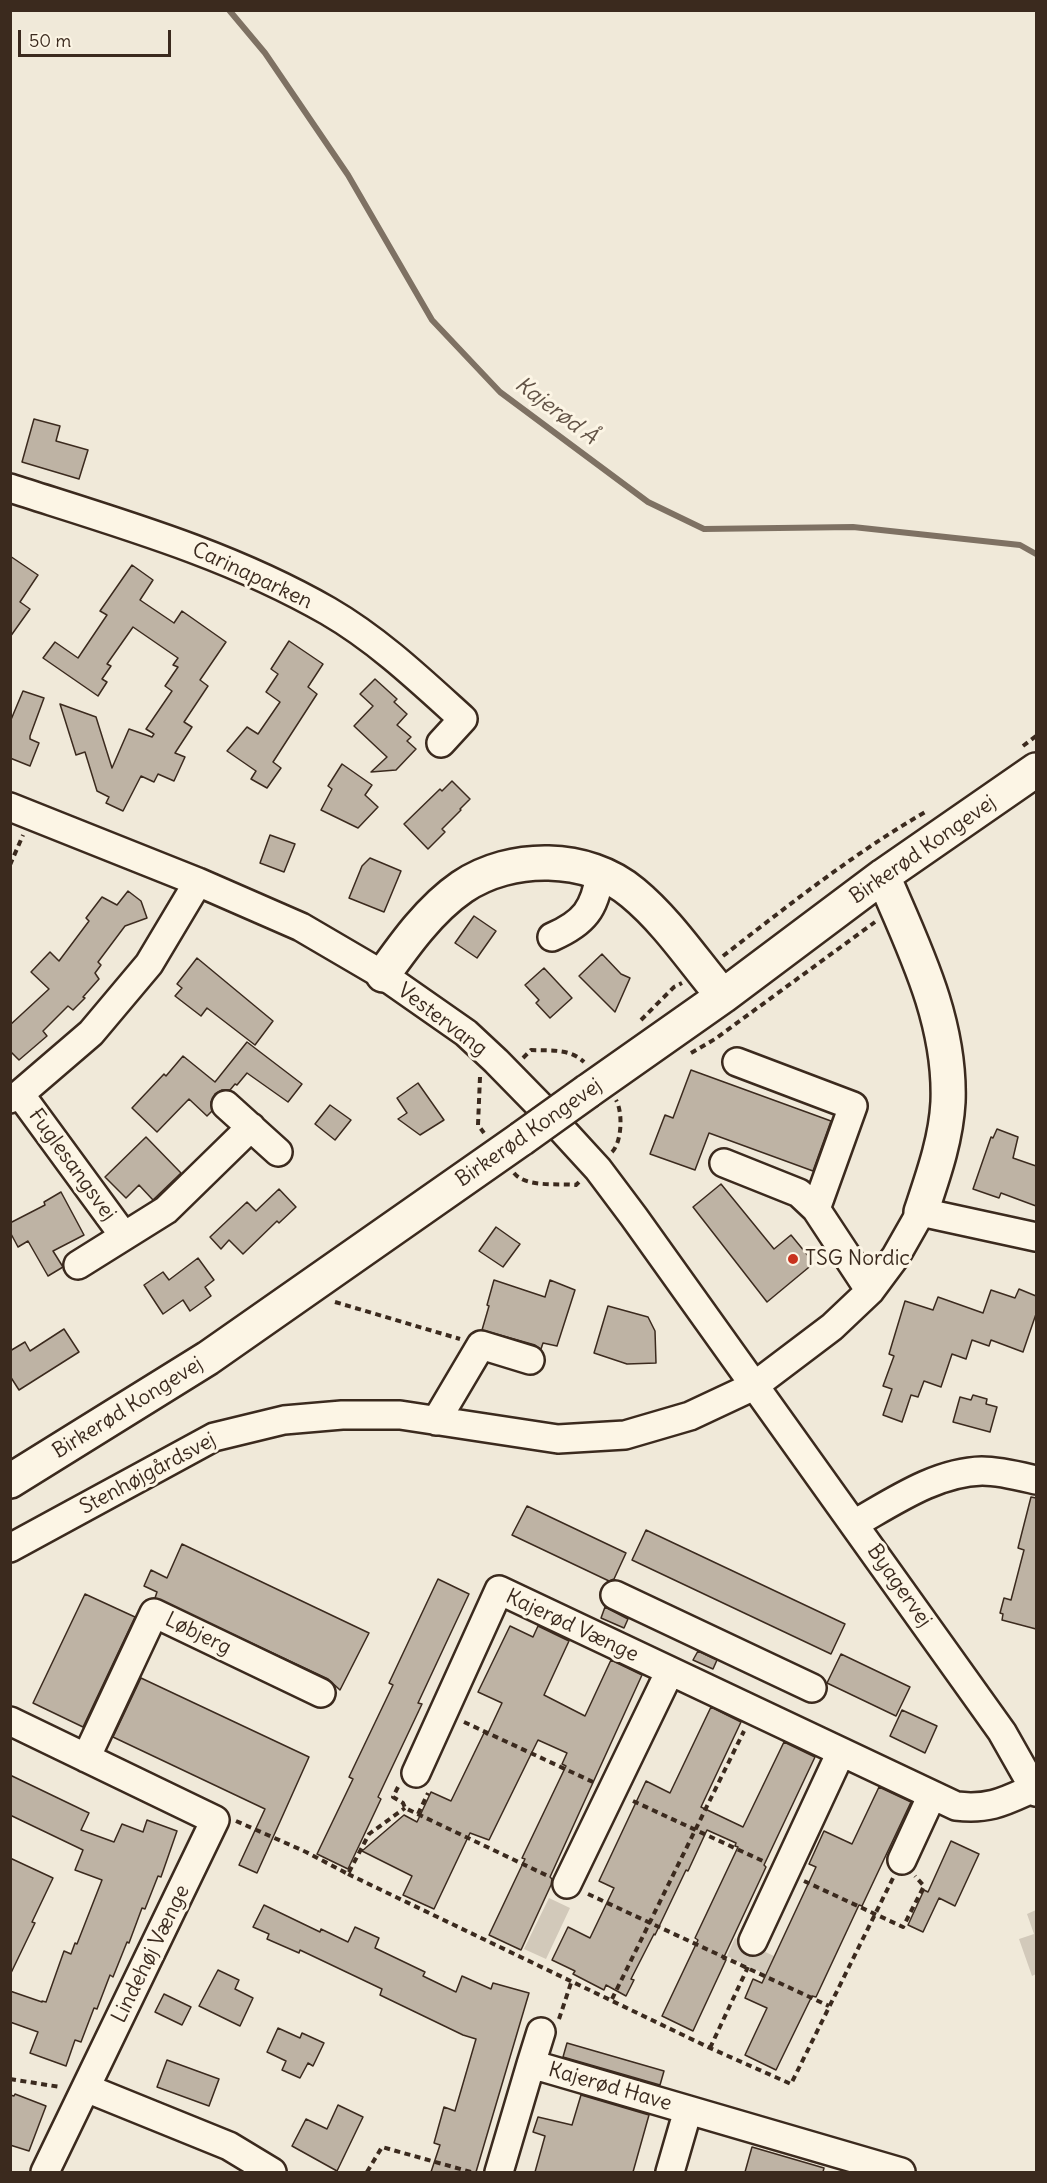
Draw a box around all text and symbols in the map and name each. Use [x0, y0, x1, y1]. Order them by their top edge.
scale bar [21, 18, 174, 56]
text: 50 m [29, 29, 71, 52]
water label: Kajerød Å [510, 372, 602, 450]
street label: Carinaparken [188, 537, 316, 615]
street label: Birkerød Kongevej [845, 790, 1001, 910]
street label: Vestervang [392, 978, 492, 1062]
street label: Birkerød Kongevej [451, 1073, 607, 1193]
street label: Fuglesangsvej [23, 1104, 121, 1226]
place label: TSG Nordic [805, 1246, 910, 1272]
marker: TSG Nordic [786, 1252, 800, 1266]
street label: Birkerød Kongevej [48, 1352, 208, 1464]
street label: Stenhøjgårdsvej [76, 1428, 220, 1520]
street label: Byagervej [861, 1540, 937, 1632]
street label: Kajerød Vænge [502, 1584, 642, 1668]
street label: Løbjerg [161, 1607, 235, 1661]
street label: Lindehøj Vænge [107, 1881, 195, 2027]
street label: Kajerød Have [546, 2057, 674, 2117]

